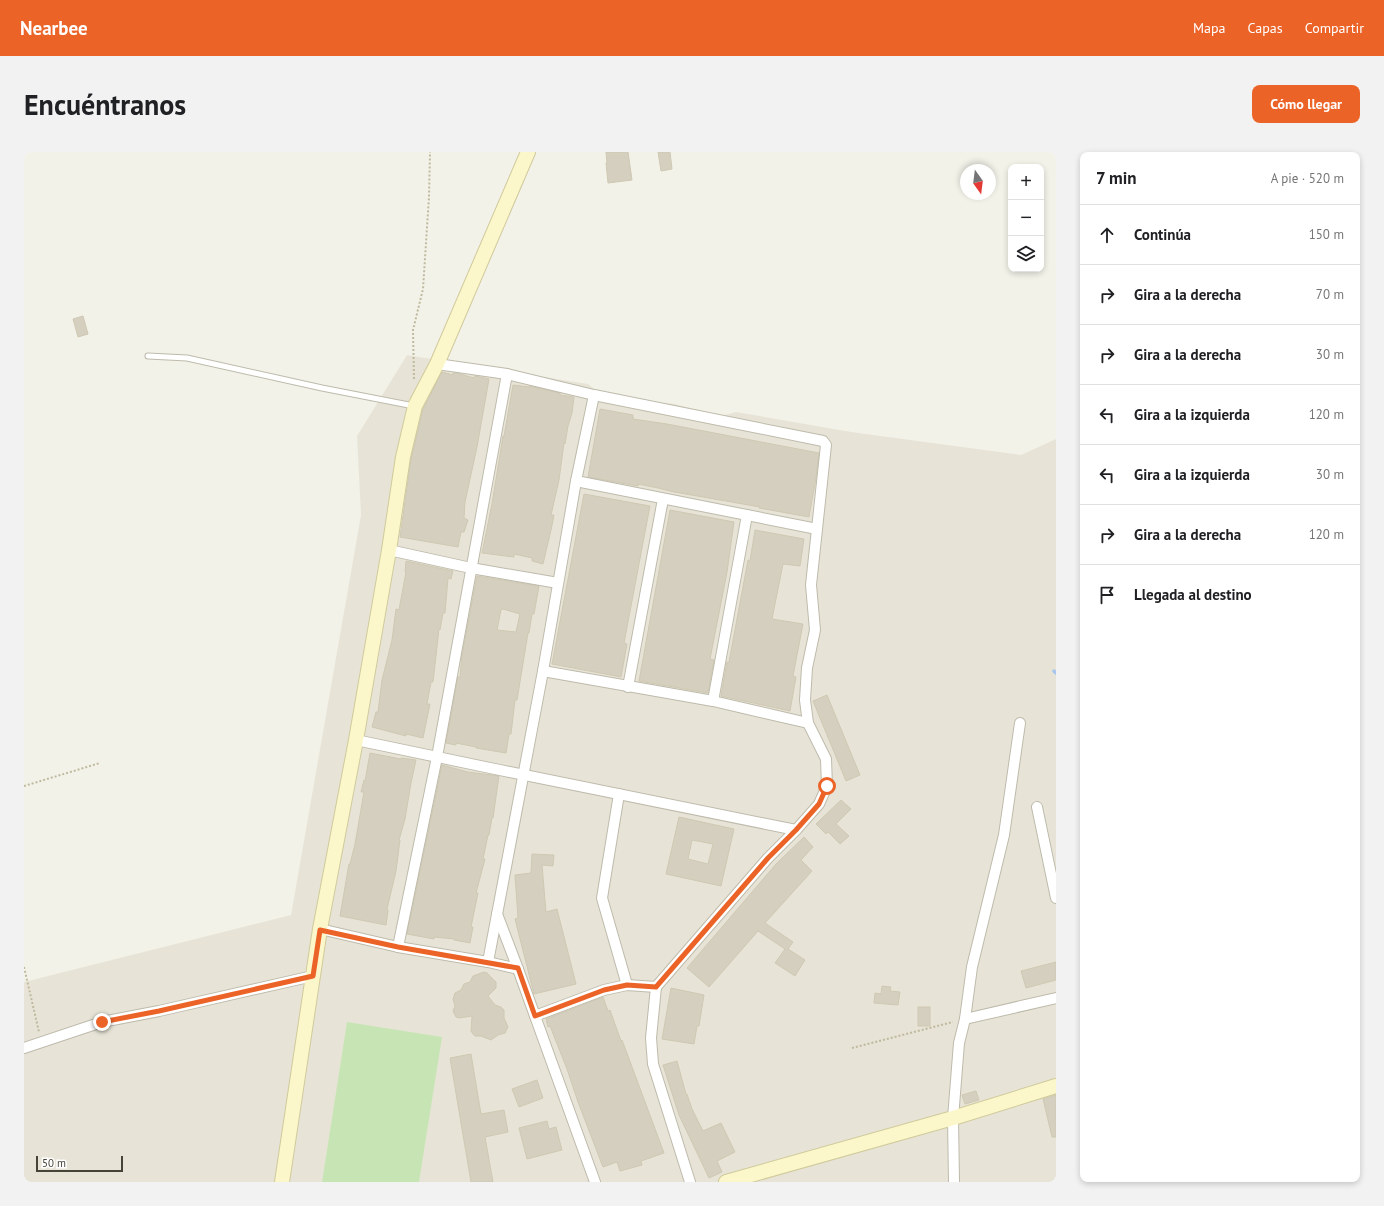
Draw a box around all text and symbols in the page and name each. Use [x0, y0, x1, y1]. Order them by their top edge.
text: Nearbee [20, 16, 88, 40]
text: Mapa [1193, 19, 1226, 37]
text: Capas [1248, 19, 1283, 37]
text: Compartir [1305, 19, 1364, 37]
button: Cómo llegar [1252, 85, 1360, 123]
text: Encuéntranos [24, 86, 186, 123]
north arrow [960, 164, 996, 200]
map controls [1008, 164, 1044, 272]
button: + [1008, 164, 1044, 200]
text: 7 min [1096, 167, 1137, 189]
text: A pie · 520 m [1271, 170, 1344, 187]
button: − [1008, 200, 1044, 236]
icon: ahead [1096, 224, 1118, 246]
text: Continúa [1134, 225, 1191, 244]
text: 150 m [1309, 226, 1344, 243]
button: layers [1008, 236, 1044, 272]
icon: right [1096, 284, 1118, 306]
text: Gira a la derecha [1134, 285, 1241, 304]
text: 70 m [1316, 286, 1344, 303]
icon: right [1096, 344, 1118, 366]
text: Gira a la derecha [1134, 345, 1241, 364]
text: 30 m [1316, 346, 1344, 363]
icon: left [1096, 404, 1118, 426]
text: Gira a la izquierda [1134, 405, 1250, 424]
text: 120 m [1309, 406, 1344, 423]
icon: left [1096, 464, 1118, 486]
text: Gira a la izquierda [1134, 465, 1250, 484]
text: 30 m [1316, 466, 1344, 483]
icon: right [1096, 524, 1118, 546]
text: Gira a la derecha [1134, 525, 1241, 544]
text: 120 m [1309, 526, 1344, 543]
icon: arrive [1096, 584, 1118, 606]
text: Llegada al destino [1134, 585, 1252, 604]
route start [818, 777, 836, 795]
route end [93, 1013, 111, 1031]
scale bar [36, 1154, 123, 1173]
text: 50 m [42, 1156, 66, 1170]

